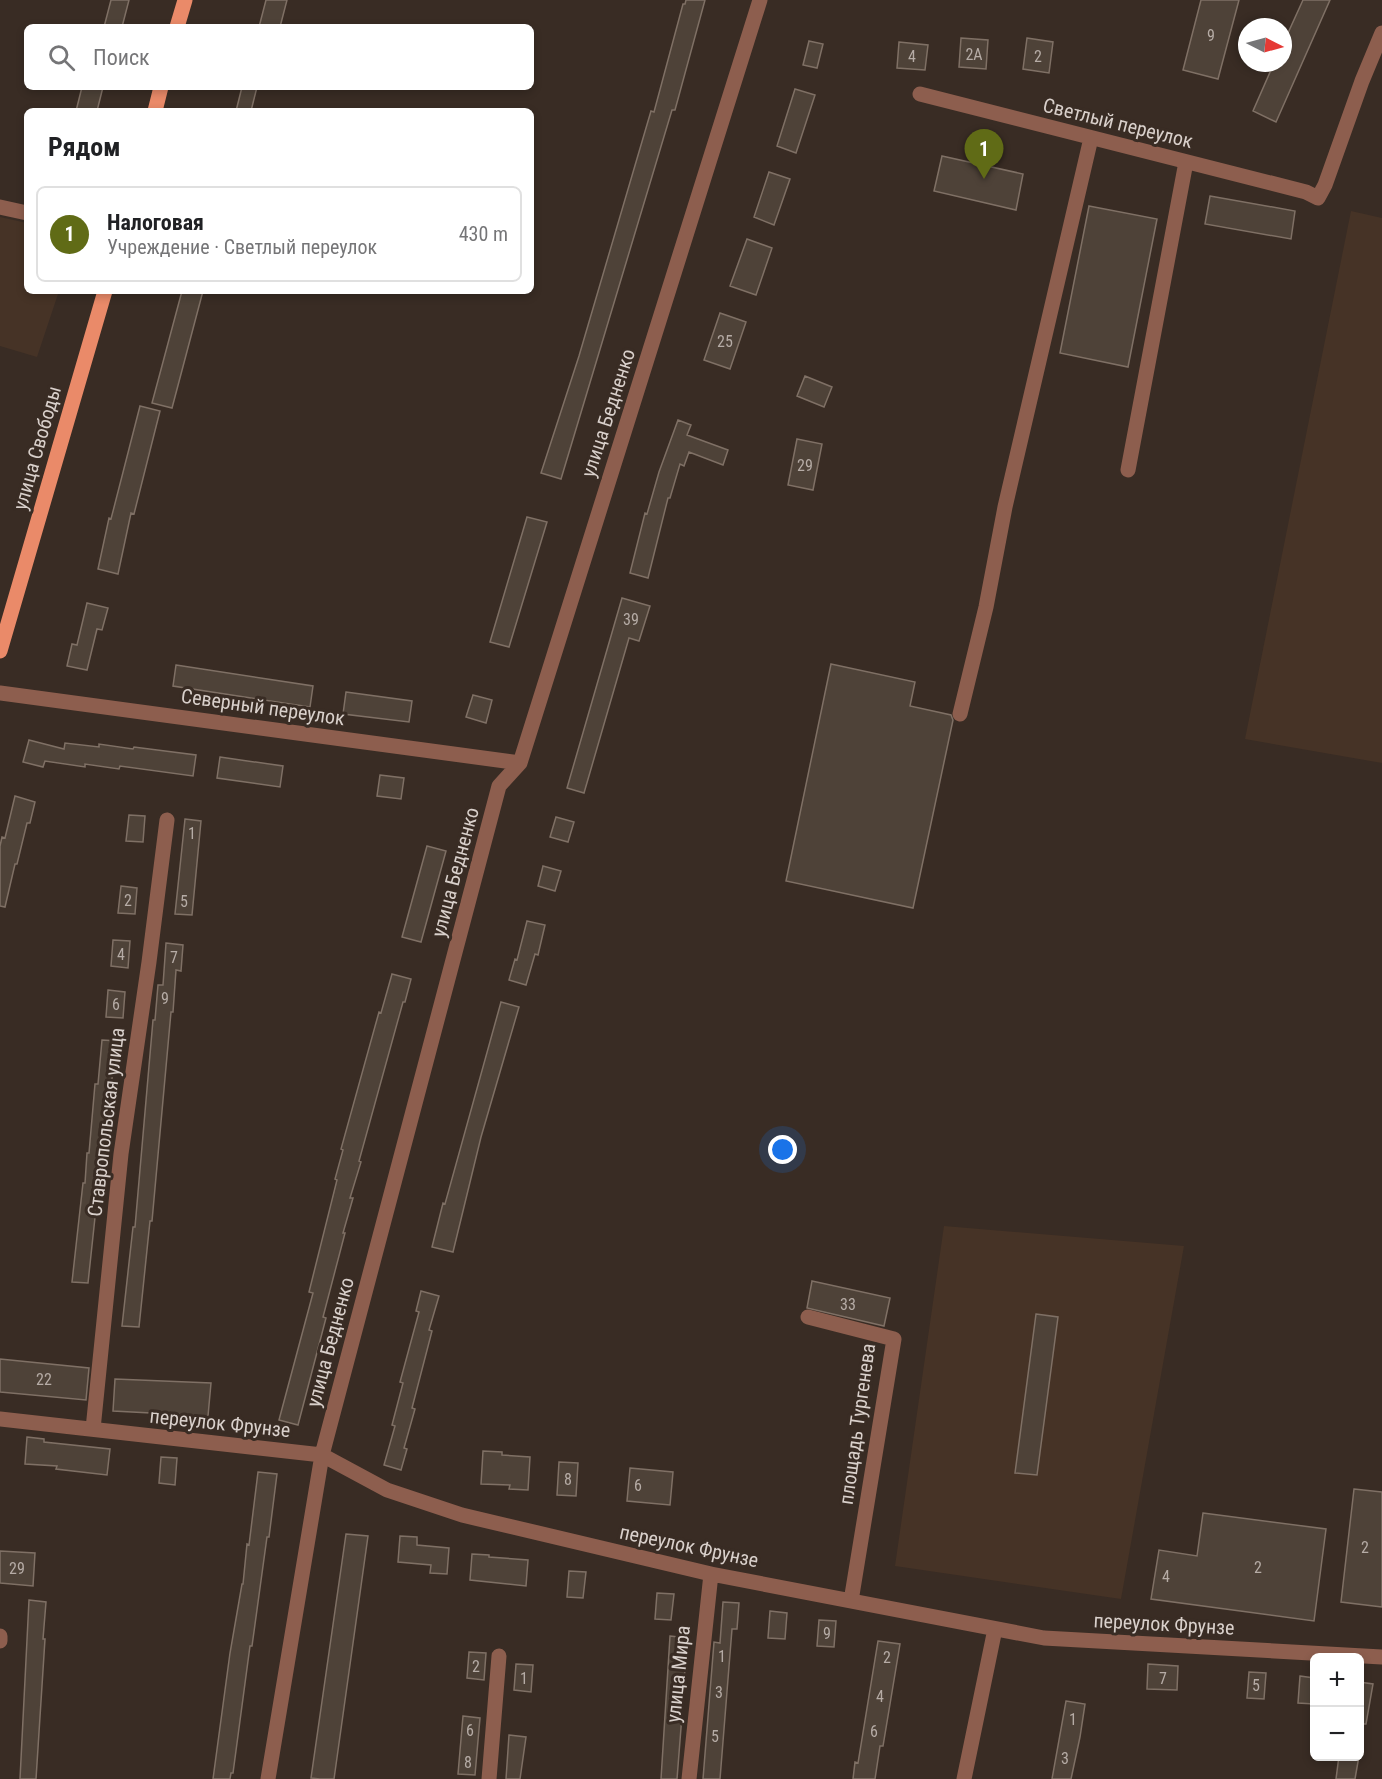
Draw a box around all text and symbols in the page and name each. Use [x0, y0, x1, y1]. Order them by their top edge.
north arrow [1238, 18, 1292, 72]
search box [24, 24, 534, 90]
house number: 9 [1207, 26, 1215, 45]
icon: search [45, 41, 78, 74]
text: Поиск [93, 45, 150, 70]
house number: 2А [965, 45, 983, 64]
house number: 4 [908, 47, 916, 66]
house number: 2 [1034, 47, 1042, 66]
street label: Светлый переулок [1041, 93, 1196, 153]
pin: 1 [964, 130, 1004, 179]
text: Рядом [48, 132, 120, 162]
text: Налоговая [107, 210, 204, 235]
text: 1 [64, 222, 75, 246]
text: 430 m [459, 222, 508, 246]
text: Учреждение · Светлый переулок [107, 235, 377, 259]
house number: 25 [717, 332, 733, 351]
street label: улица Бедненко [576, 346, 640, 480]
street label: улица Свободы [8, 383, 66, 513]
house number: 29 [797, 456, 813, 475]
house number: 39 [623, 610, 639, 629]
street label: Северный переулок [180, 684, 347, 730]
street label: улица Бедненко [426, 805, 484, 939]
house number: 1 [188, 824, 196, 843]
house number: 2 [124, 891, 132, 910]
house number: 5 [180, 892, 188, 911]
house number: 4 [117, 945, 125, 964]
house number: 7 [170, 948, 178, 967]
house number: 9 [161, 989, 169, 1008]
house number: 6 [112, 995, 120, 1014]
street label: Ставропольская улица [83, 1026, 129, 1218]
your location [768, 1135, 797, 1164]
street label: улица Бедненко [301, 1275, 359, 1409]
house number: 33 [840, 1295, 856, 1314]
street label: площадь Тургенева [834, 1342, 880, 1506]
house number: 22 [36, 1370, 52, 1389]
street label: переулок Фрунзе [149, 1404, 291, 1442]
house number: 8 [564, 1470, 572, 1489]
house number: 6 [634, 1476, 642, 1495]
street label: переулок Фрунзе [617, 1520, 761, 1572]
house number: 2 [1361, 1538, 1369, 1557]
house number: 2 [1254, 1558, 1262, 1577]
house number: 29 [9, 1559, 25, 1578]
house number: 4 [1162, 1567, 1170, 1586]
street label: переулок Фрунзе [1093, 1608, 1235, 1640]
street label: улица Мира [661, 1624, 695, 1724]
house number: 9 [823, 1624, 831, 1643]
house number: 1 [718, 1647, 726, 1666]
house number: 2 [883, 1648, 891, 1667]
map controls [1310, 1653, 1364, 1761]
button: + [1310, 1653, 1364, 1707]
house number: 2 [472, 1657, 480, 1676]
house number: 1 [520, 1669, 528, 1688]
house number: 7 [1159, 1669, 1167, 1688]
house number: 5 [1252, 1676, 1260, 1695]
house number: 3 [715, 1683, 723, 1702]
house number: 4 [876, 1687, 884, 1706]
button: − [1310, 1707, 1364, 1761]
house number: 1 [1069, 1710, 1077, 1729]
house number: 6 [466, 1721, 474, 1740]
house number: 6 [870, 1722, 878, 1741]
house number: 5 [711, 1727, 719, 1746]
house number: 3 [1061, 1749, 1069, 1768]
house number: 8 [464, 1753, 472, 1772]

